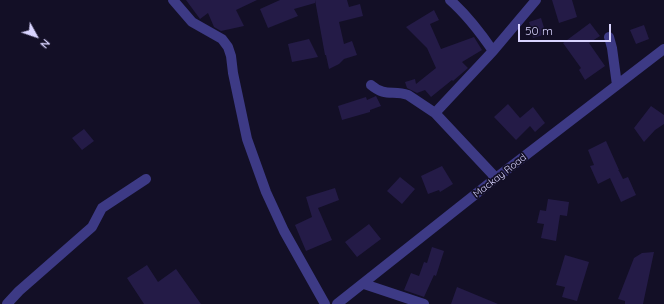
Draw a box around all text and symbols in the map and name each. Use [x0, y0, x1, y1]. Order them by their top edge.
north arrow [16, 16, 56, 56]
scale bar [520, 16, 613, 42]
text: 50 m [525, 23, 553, 38]
text: N [37, 36, 53, 51]
street label: Mackay Road [471, 152, 529, 200]

